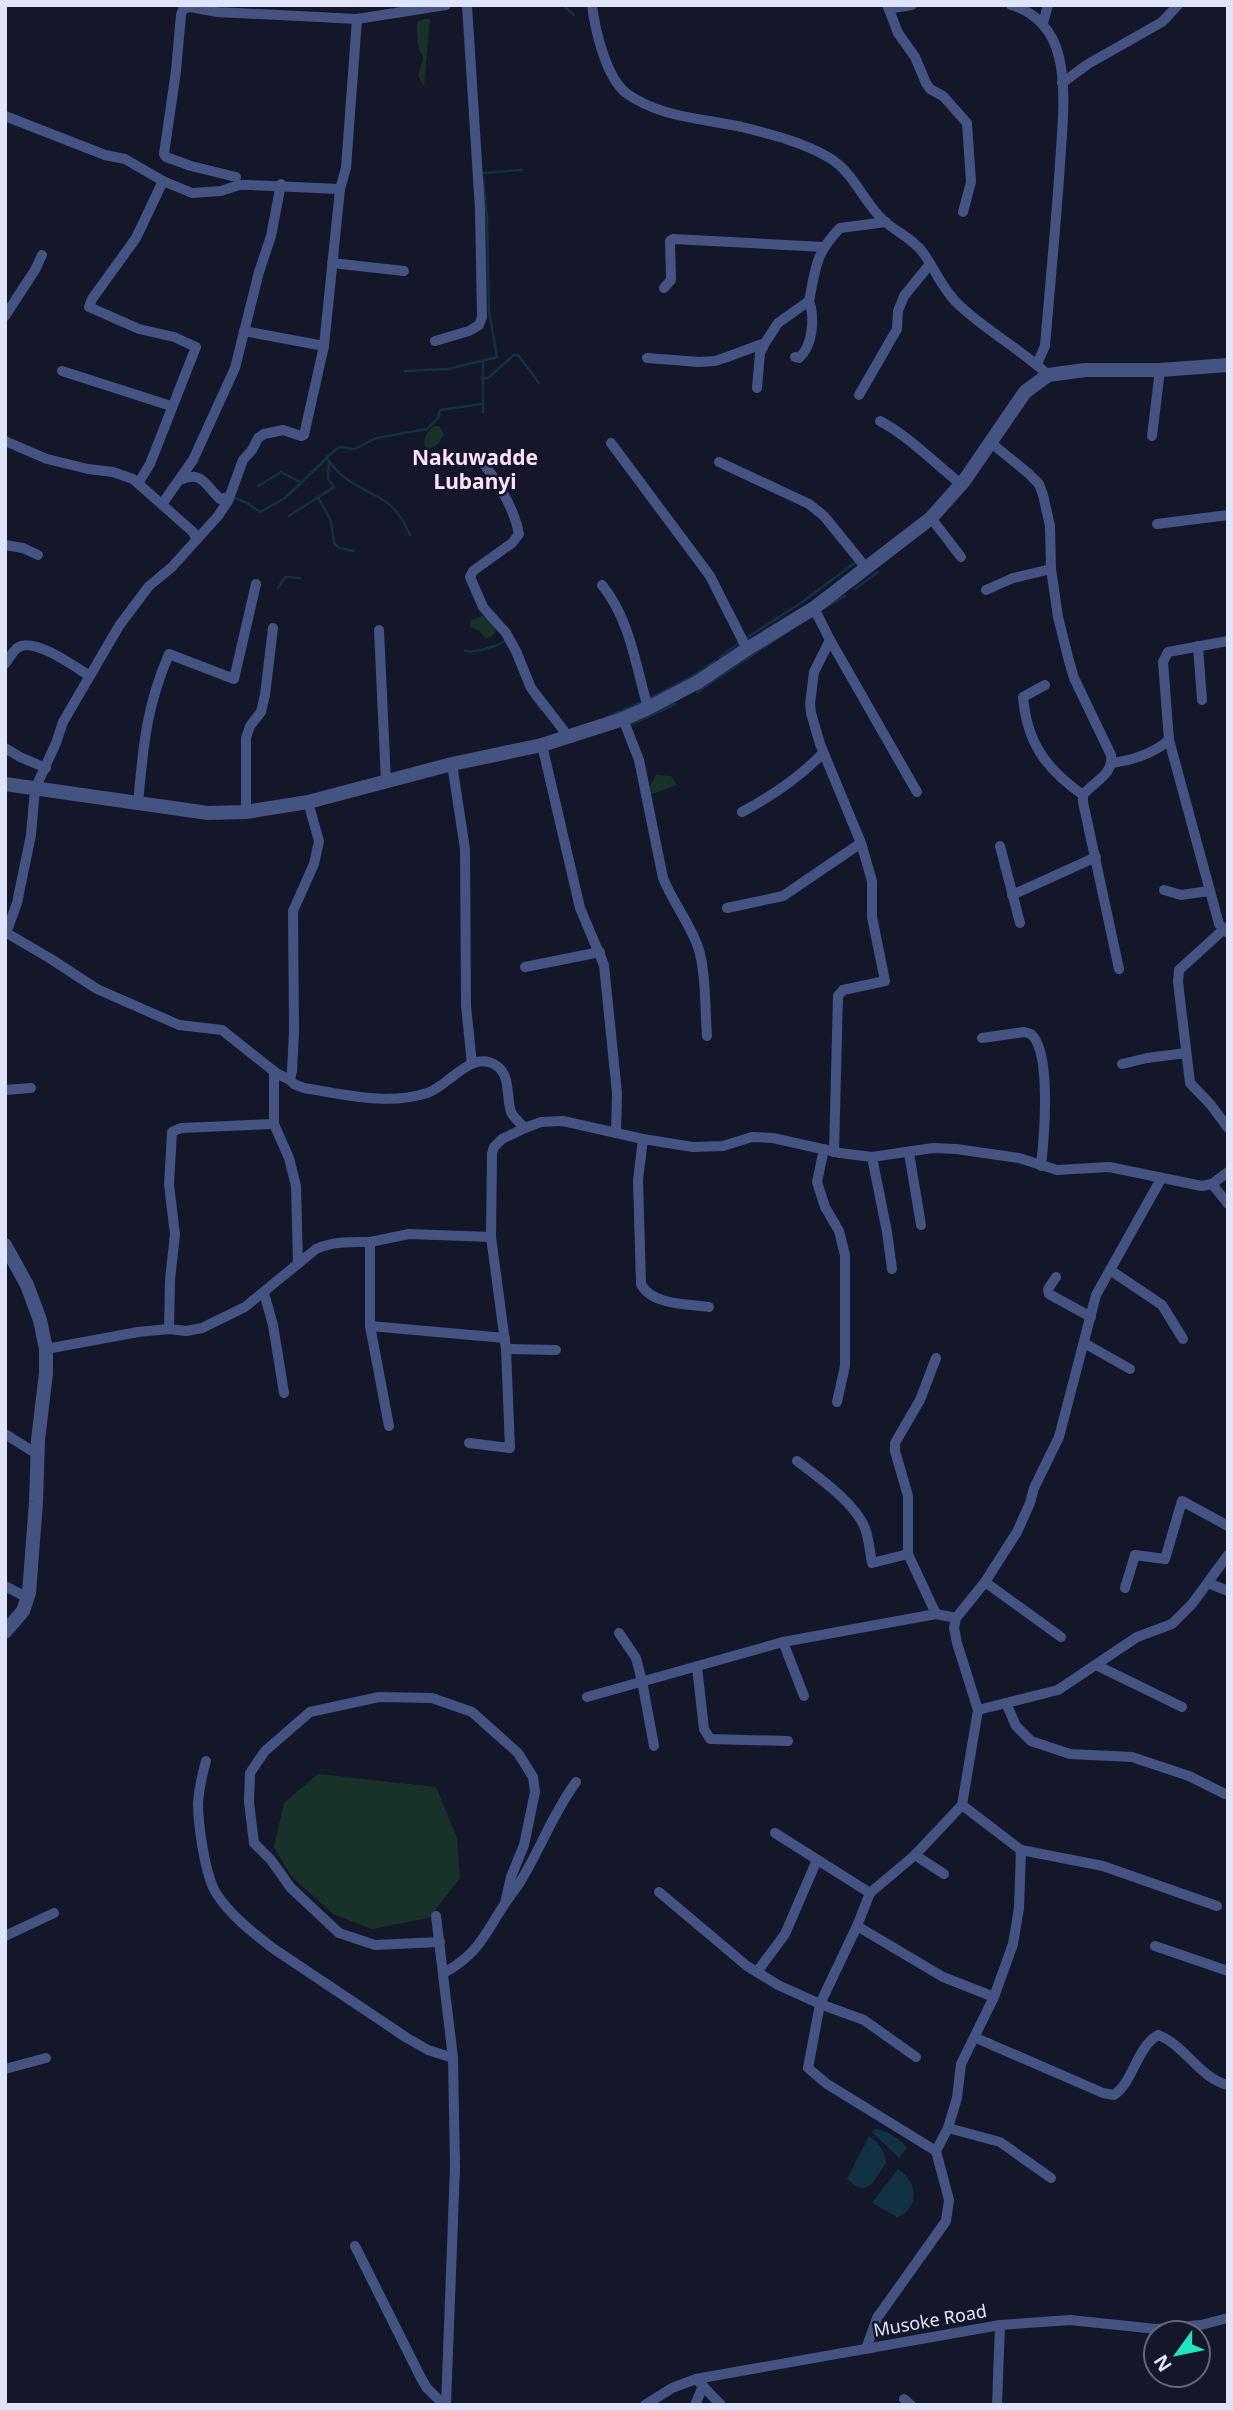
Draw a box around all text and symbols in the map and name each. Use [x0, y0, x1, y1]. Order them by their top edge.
district label: Nakuwadde Lubanyi [412, 443, 538, 495]
street label: Musoke Road [871, 2298, 989, 2342]
north arrow [1142, 2319, 1212, 2389]
text: N [1148, 2350, 1178, 2377]

